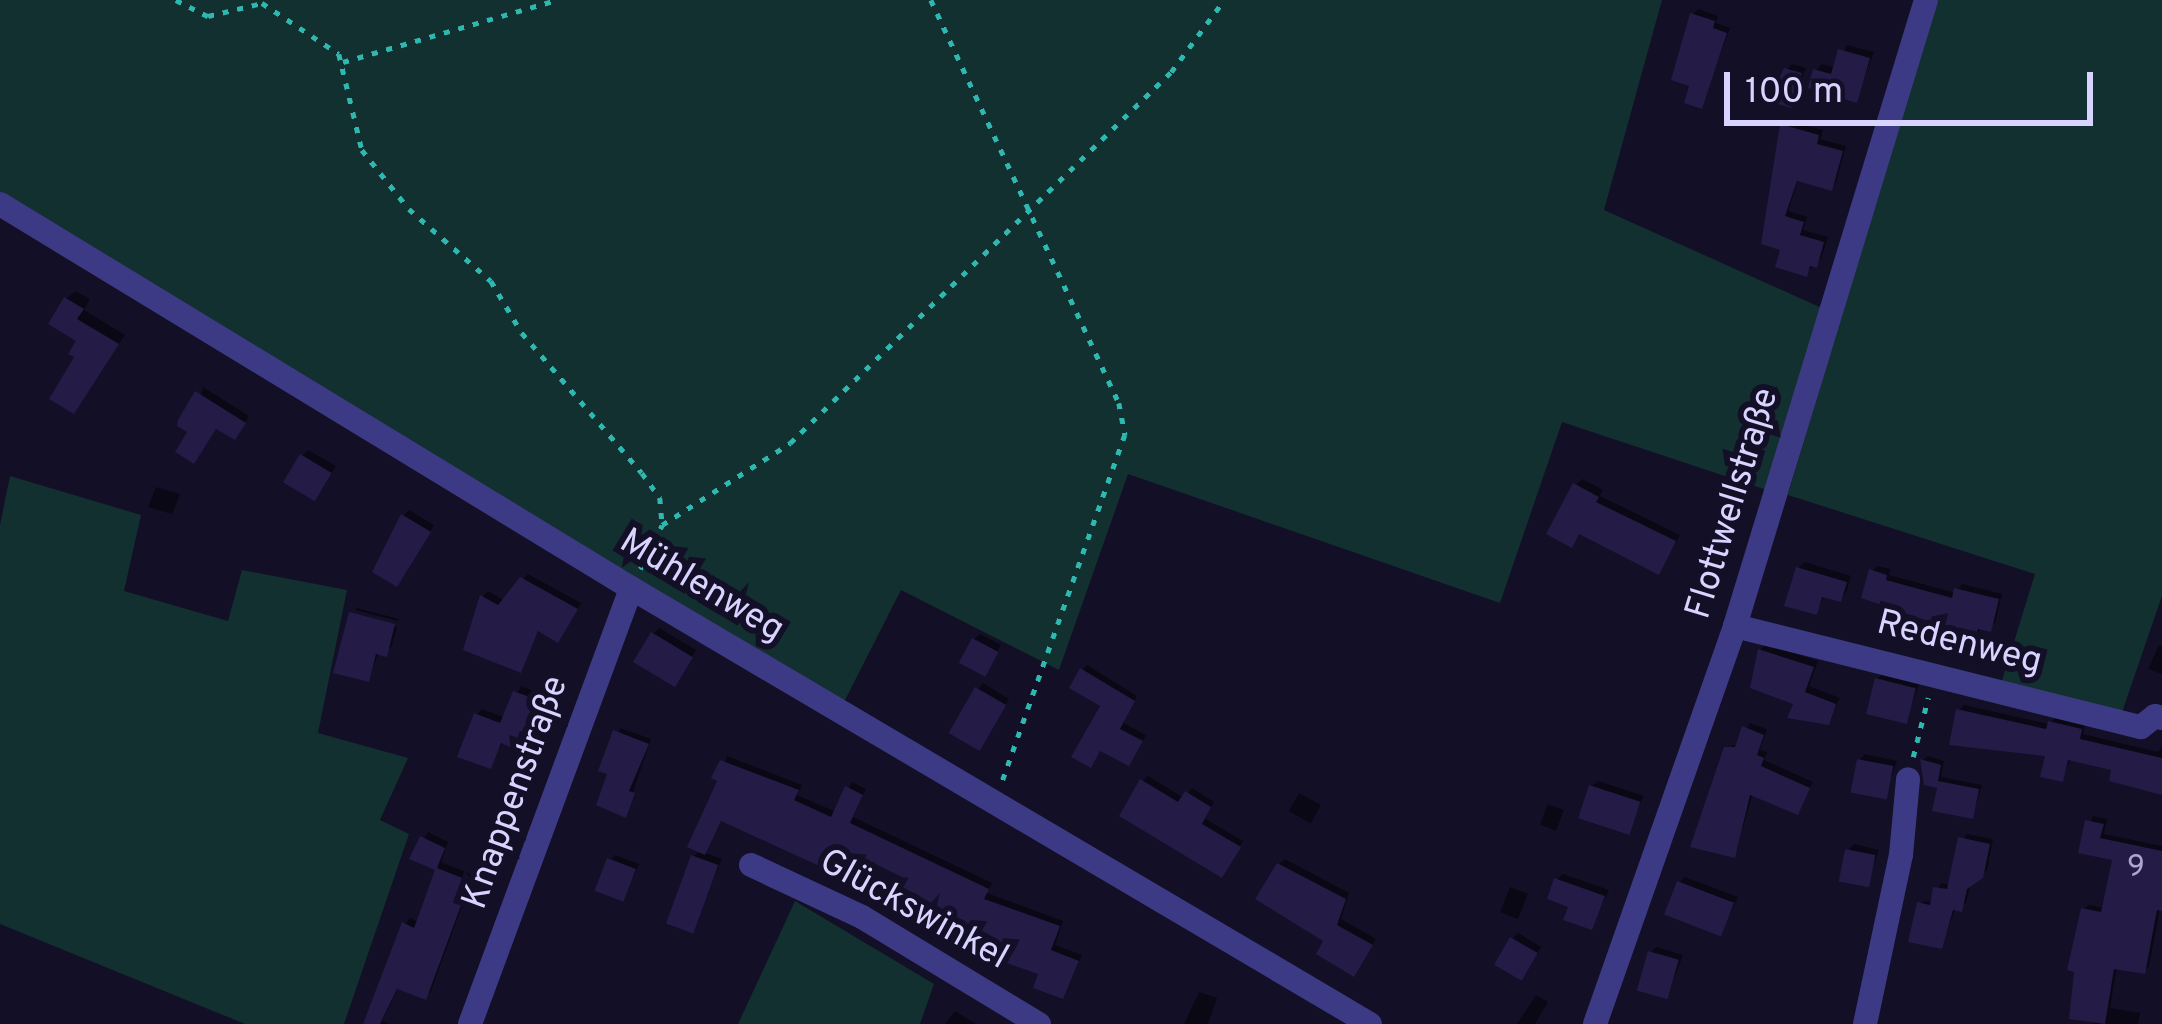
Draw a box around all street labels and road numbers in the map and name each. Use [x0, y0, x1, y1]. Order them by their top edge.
street label: Flottwellstraße [1678, 383, 1790, 625]
street label: Mühlenweg [611, 521, 791, 653]
street label: Redenweg [1872, 603, 2046, 685]
street label: Knappenstraße [455, 671, 579, 915]
street label: Glückswinkel [811, 841, 1015, 981]

